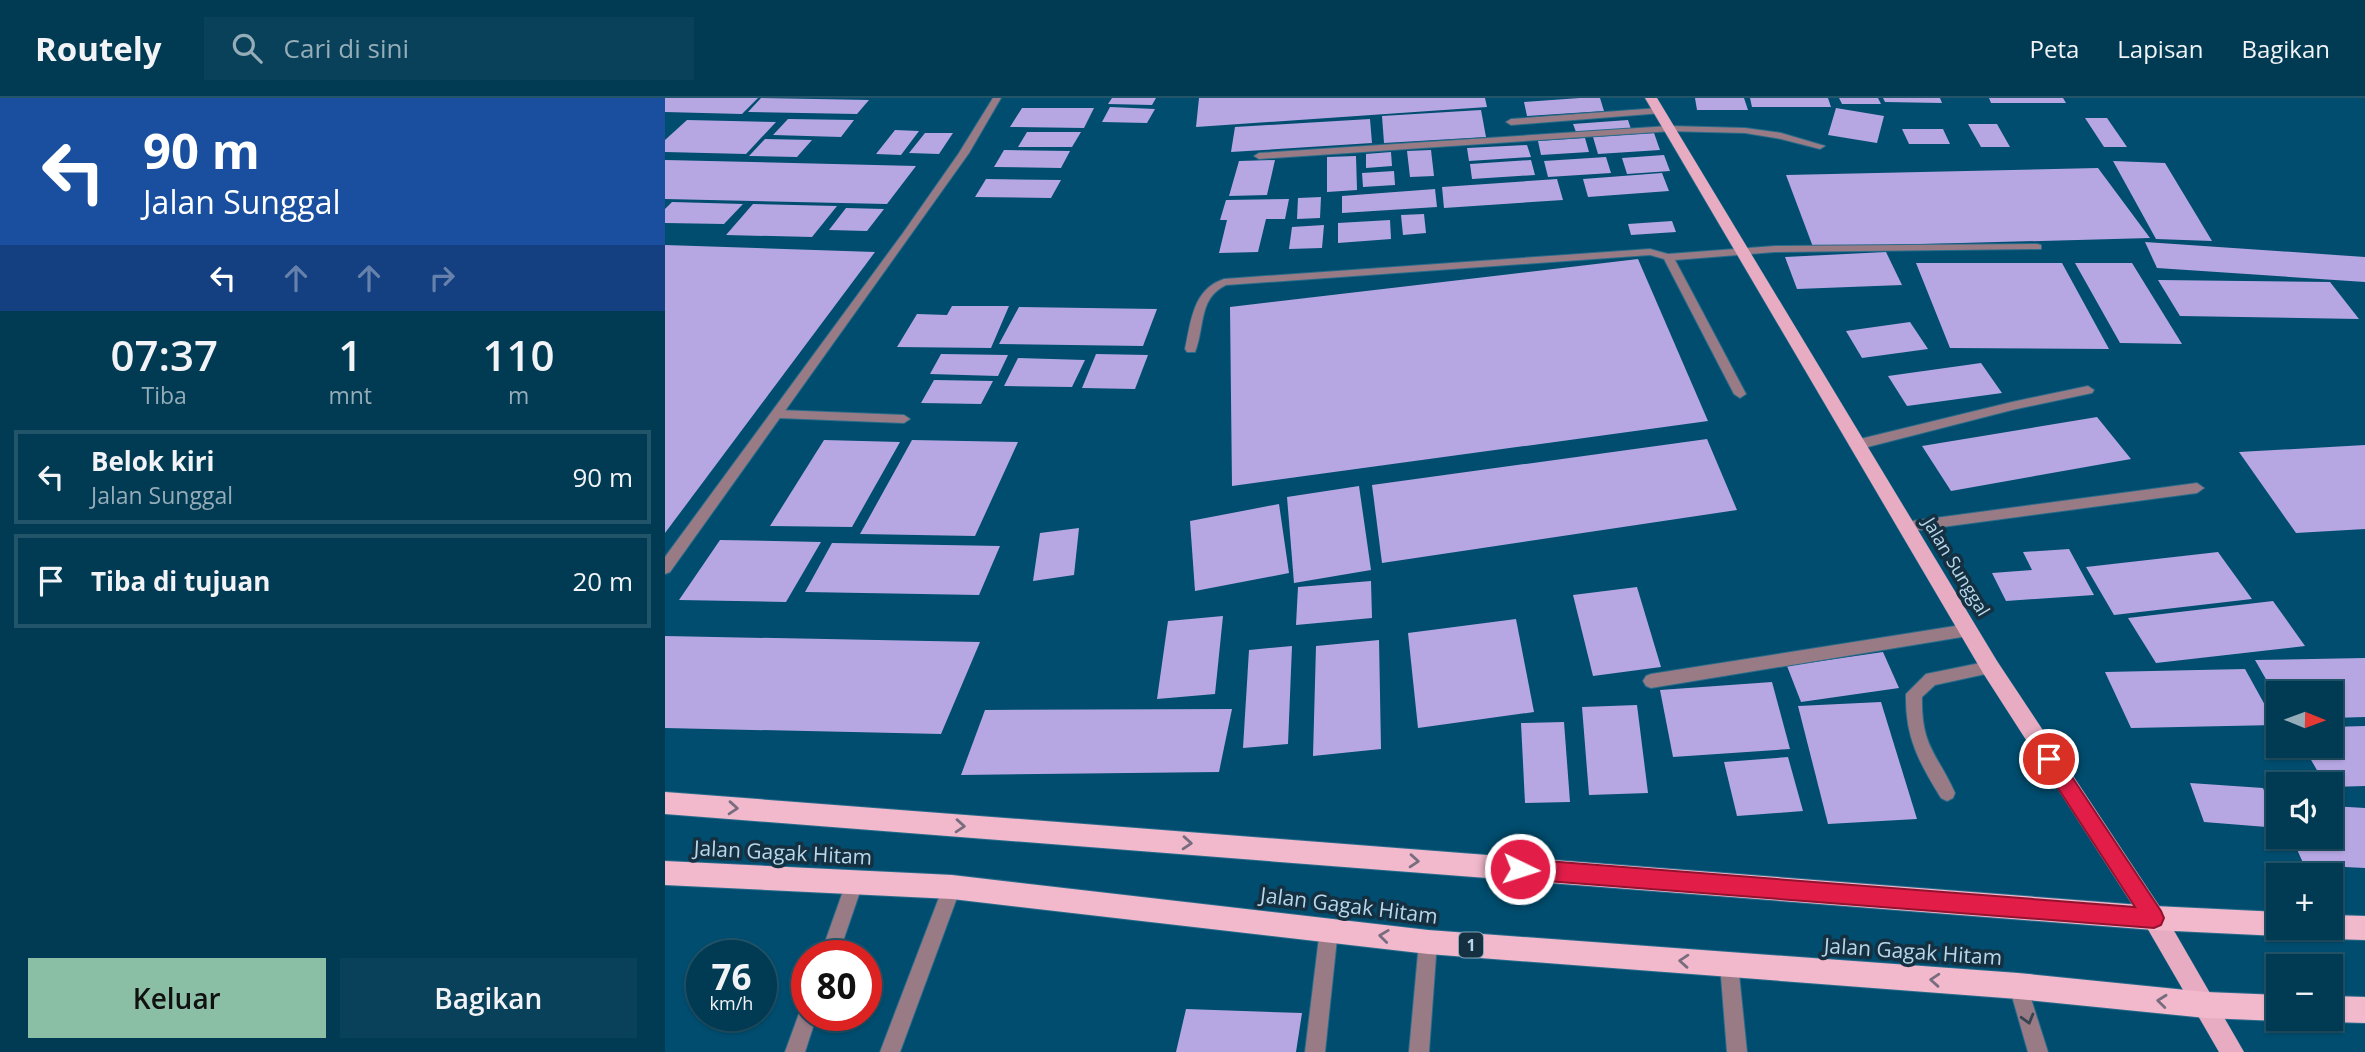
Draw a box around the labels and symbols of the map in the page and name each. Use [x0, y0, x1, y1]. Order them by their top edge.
street label: Jalan Sunggal [1917, 511, 1996, 620]
north arrow [2266, 681, 2343, 758]
pin [2019, 729, 2079, 789]
one-way arrow [728, 800, 739, 815]
one-way arrow [955, 818, 966, 833]
position arrow [1483, 832, 1557, 906]
street label: Jalan Gagak Hitam [691, 833, 873, 871]
one-way arrow [1181, 835, 1192, 850]
one-way arrow [1408, 853, 1419, 868]
street label: Jalan Gagak Hitam [1257, 880, 1439, 930]
one-way arrow [1378, 929, 1390, 944]
street label: Jalan Gagak Hitam [1821, 931, 2003, 971]
road number: 1 [1459, 932, 1483, 958]
speed limit sign: 80 [791, 940, 882, 1031]
one-way arrow [1678, 954, 1689, 969]
one-way arrow [1929, 973, 1940, 988]
one-way arrow [2156, 994, 2167, 1009]
one-way arrow [2020, 1013, 2034, 1025]

